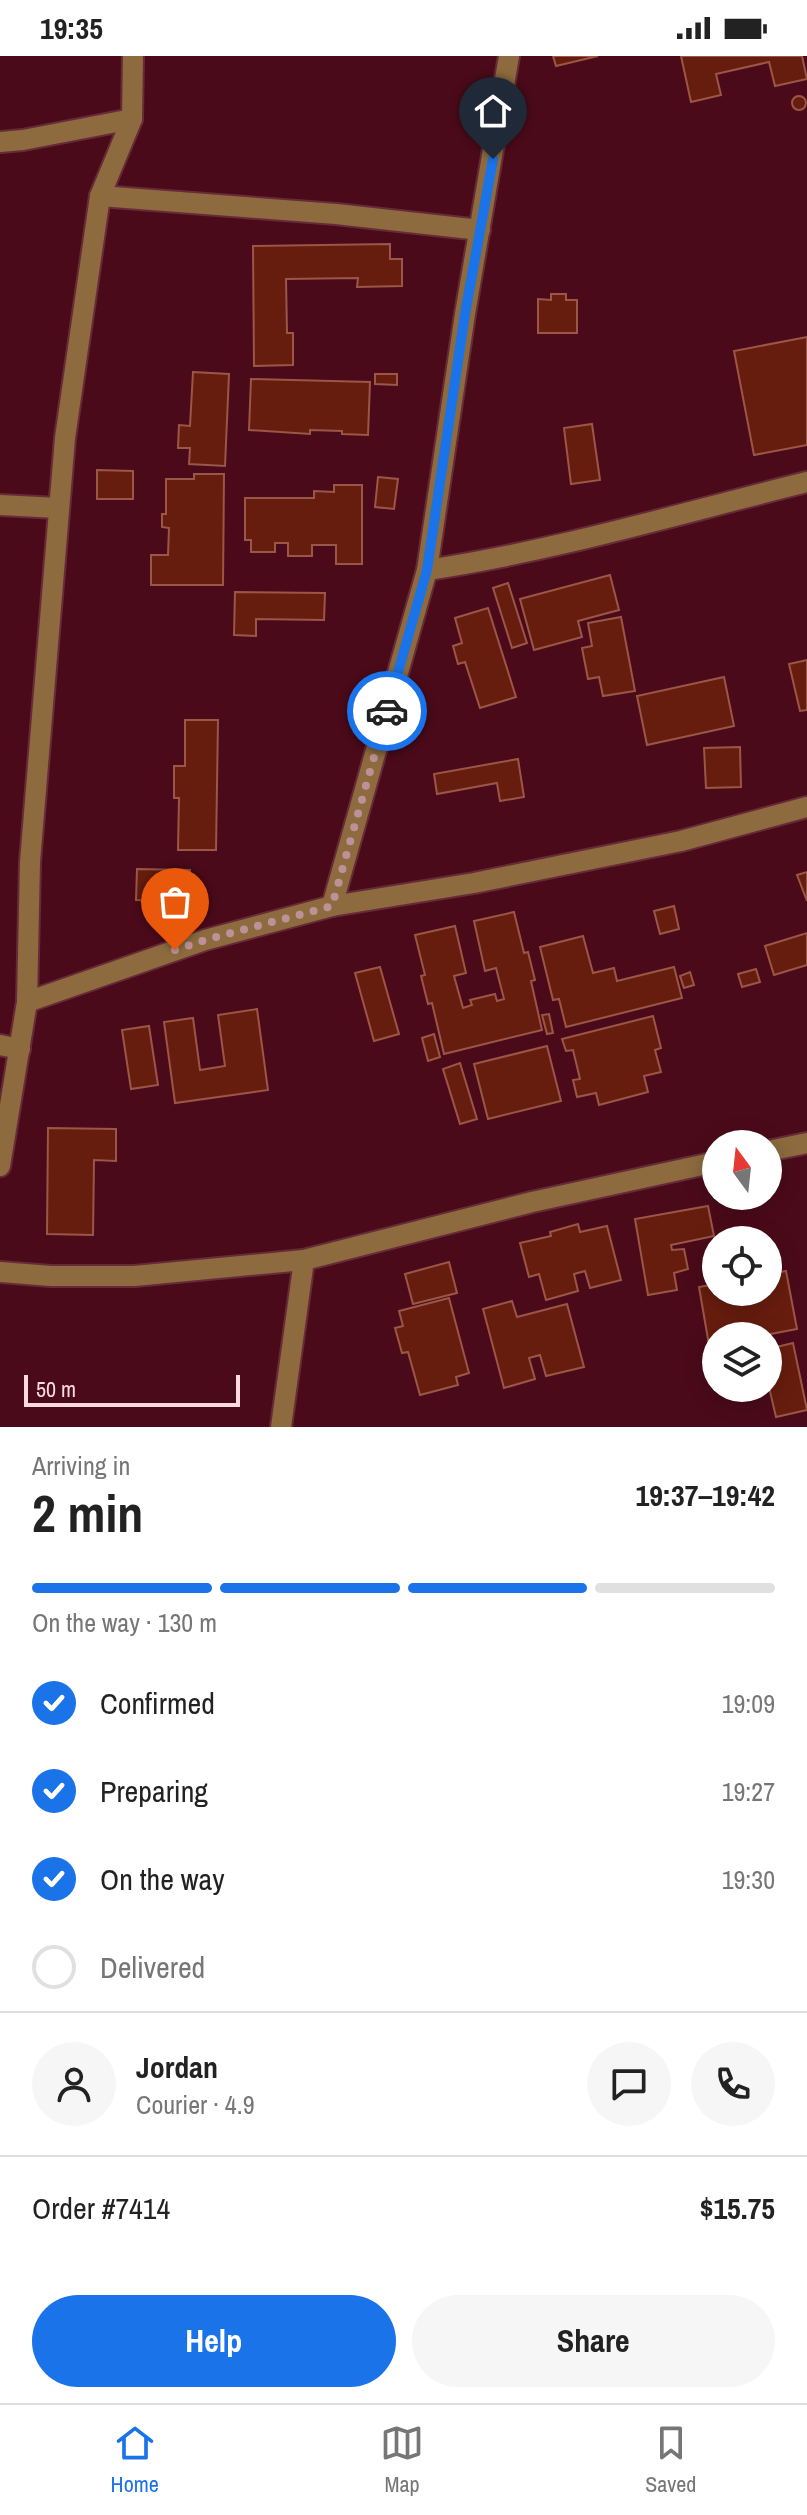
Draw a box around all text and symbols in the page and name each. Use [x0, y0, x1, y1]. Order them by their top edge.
text: 19:35 [40, 8, 103, 48]
pin [459, 77, 527, 159]
icon: home [471, 89, 515, 133]
courier [347, 671, 427, 751]
icon: car [365, 689, 409, 733]
pin [141, 868, 209, 950]
icon: bag [153, 880, 197, 924]
north arrow [702, 1130, 782, 1210]
map controls [702, 1130, 782, 1402]
button: locate [702, 1226, 782, 1306]
button: layers [702, 1322, 782, 1402]
scale bar [24, 1371, 240, 1407]
text: 50 m [36, 1374, 76, 1404]
text: Arriving in [32, 1448, 130, 1483]
text: 19:37–19:42 [636, 1475, 775, 1515]
text: 2 min [32, 1478, 143, 1548]
text: On the way · 130 m [32, 1605, 217, 1640]
icon: check [32, 1681, 76, 1725]
text: Confirmed [100, 1683, 215, 1723]
text: 19:09 [722, 1686, 775, 1721]
icon: check [32, 1769, 76, 1813]
text: Preparing [100, 1771, 208, 1811]
text: 19:27 [722, 1774, 775, 1809]
icon: check [32, 1857, 76, 1901]
text: On the way [100, 1859, 224, 1899]
text: 19:30 [722, 1862, 775, 1897]
text: Delivered [100, 1947, 205, 1987]
button: person [32, 2042, 116, 2126]
button: chat [587, 2042, 671, 2126]
button: phone [691, 2042, 775, 2126]
text: Jordan [136, 2047, 218, 2087]
text: Courier · 4.9 [136, 2087, 255, 2122]
text: Order #7414 [32, 2188, 170, 2228]
text: $15.75 [700, 2188, 775, 2228]
button: Help [32, 2295, 396, 2387]
button: Share [412, 2295, 775, 2387]
tab: Home [111, 2421, 159, 2499]
tab: Map [380, 2421, 424, 2499]
tab: Saved [645, 2421, 696, 2499]

